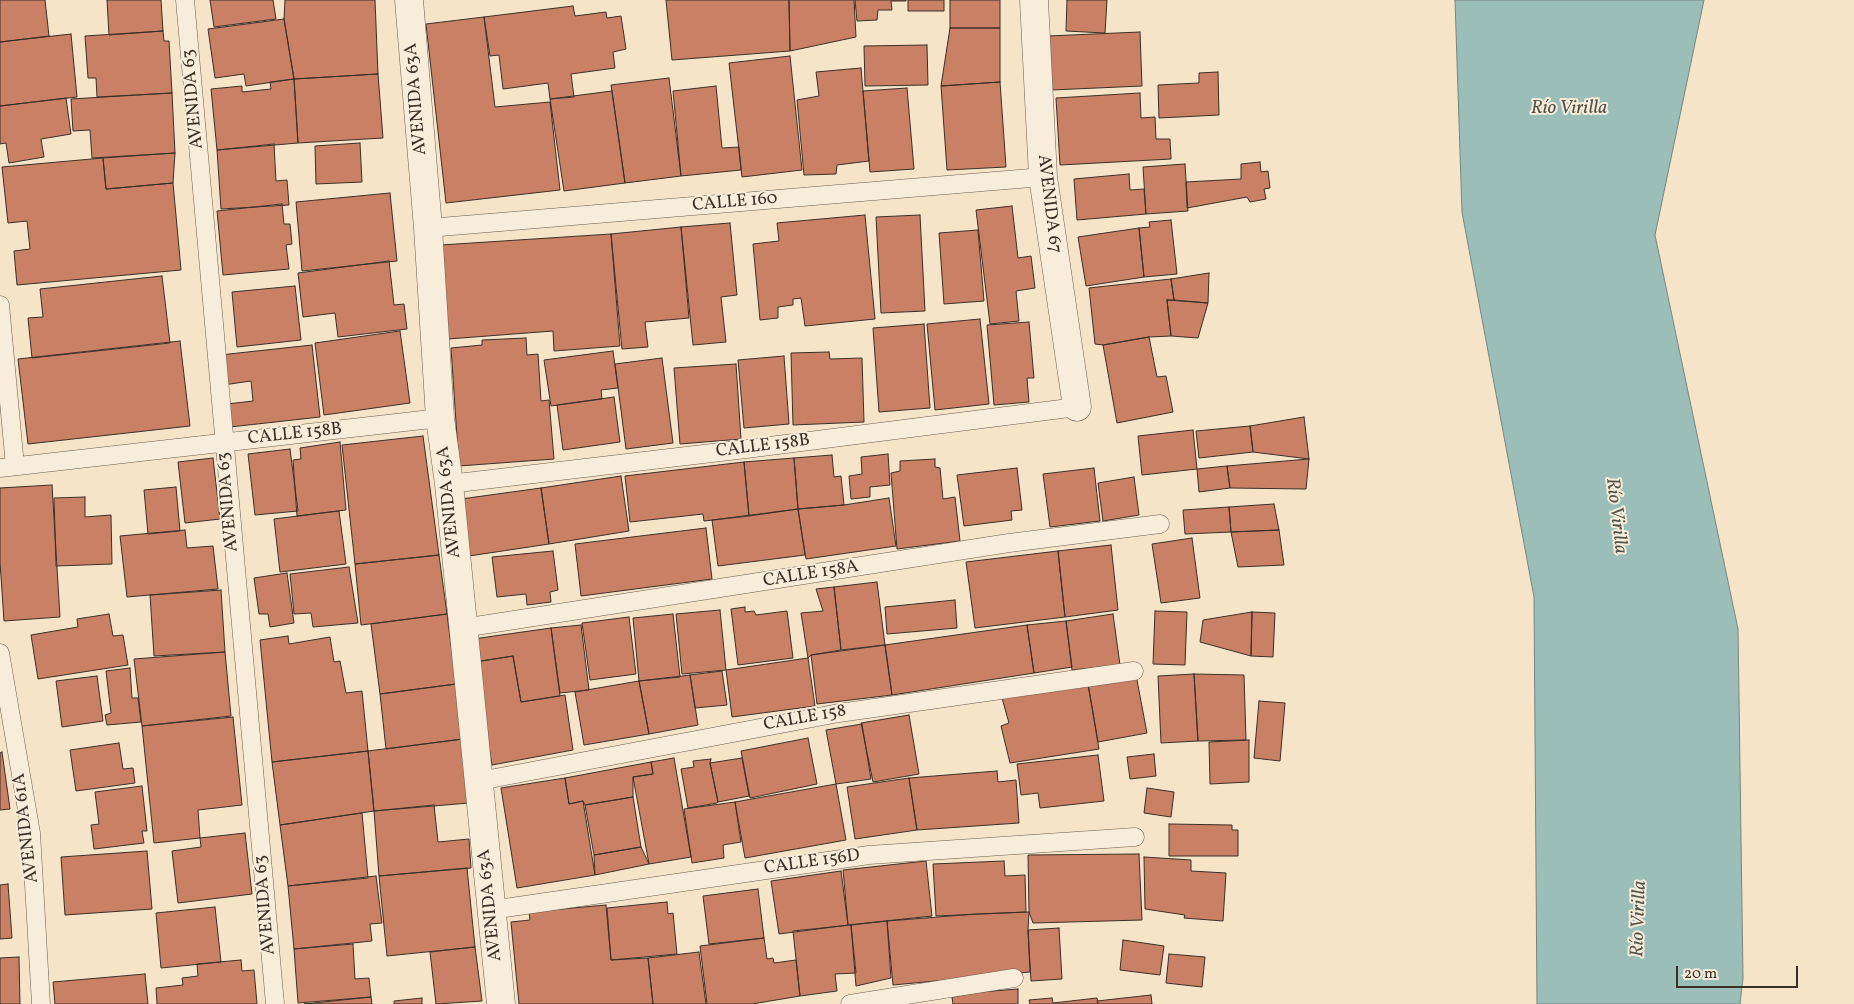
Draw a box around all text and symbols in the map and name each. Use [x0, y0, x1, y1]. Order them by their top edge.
street label: AVENIDA 63A [401, 42, 433, 156]
street label: AVENIDA 63 [179, 48, 209, 150]
water label: Río Virilla [1531, 99, 1607, 121]
street label: AVENIDA 67 [1031, 153, 1065, 255]
street label: CALLE 160 [691, 189, 779, 217]
street label: CALLE 158B [247, 419, 343, 451]
street label: CALLE 158B [715, 431, 811, 463]
street label: AVENIDA 63A [433, 445, 467, 559]
street label: AVENIDA 63 [214, 451, 244, 553]
water label: Río Virilla [1599, 477, 1631, 555]
street label: CALLE 158A [762, 557, 860, 593]
street label: CALLE 158 [762, 701, 848, 737]
street label: AVENIDA 61A [10, 772, 44, 884]
street label: CALLE 156D [763, 846, 861, 880]
street label: AVENIDA 63A [474, 848, 508, 962]
street label: AVENIDA 63 [251, 854, 281, 956]
water label: Río Virilla [1627, 880, 1653, 958]
scale bar [1679, 956, 1802, 988]
text: 20 m [1684, 964, 1717, 985]

